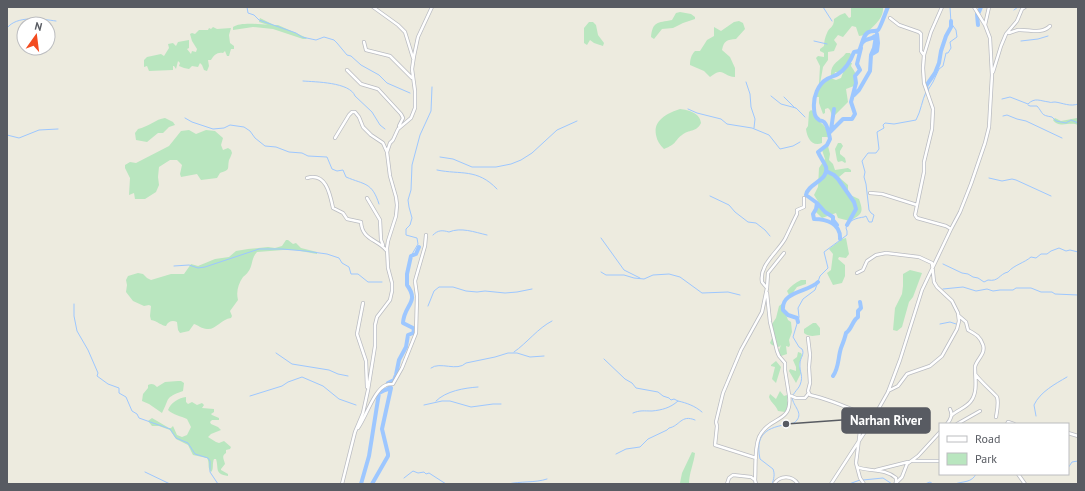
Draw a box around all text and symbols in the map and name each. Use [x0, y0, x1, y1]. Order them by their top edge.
north arrow [16, 16, 56, 56]
text: N [33, 19, 44, 34]
callout: Narhan River [842, 408, 930, 433]
text: Narhan River [850, 412, 922, 429]
legend [939, 423, 1069, 475]
text: Road [975, 431, 1000, 446]
text: Park [975, 451, 997, 466]

